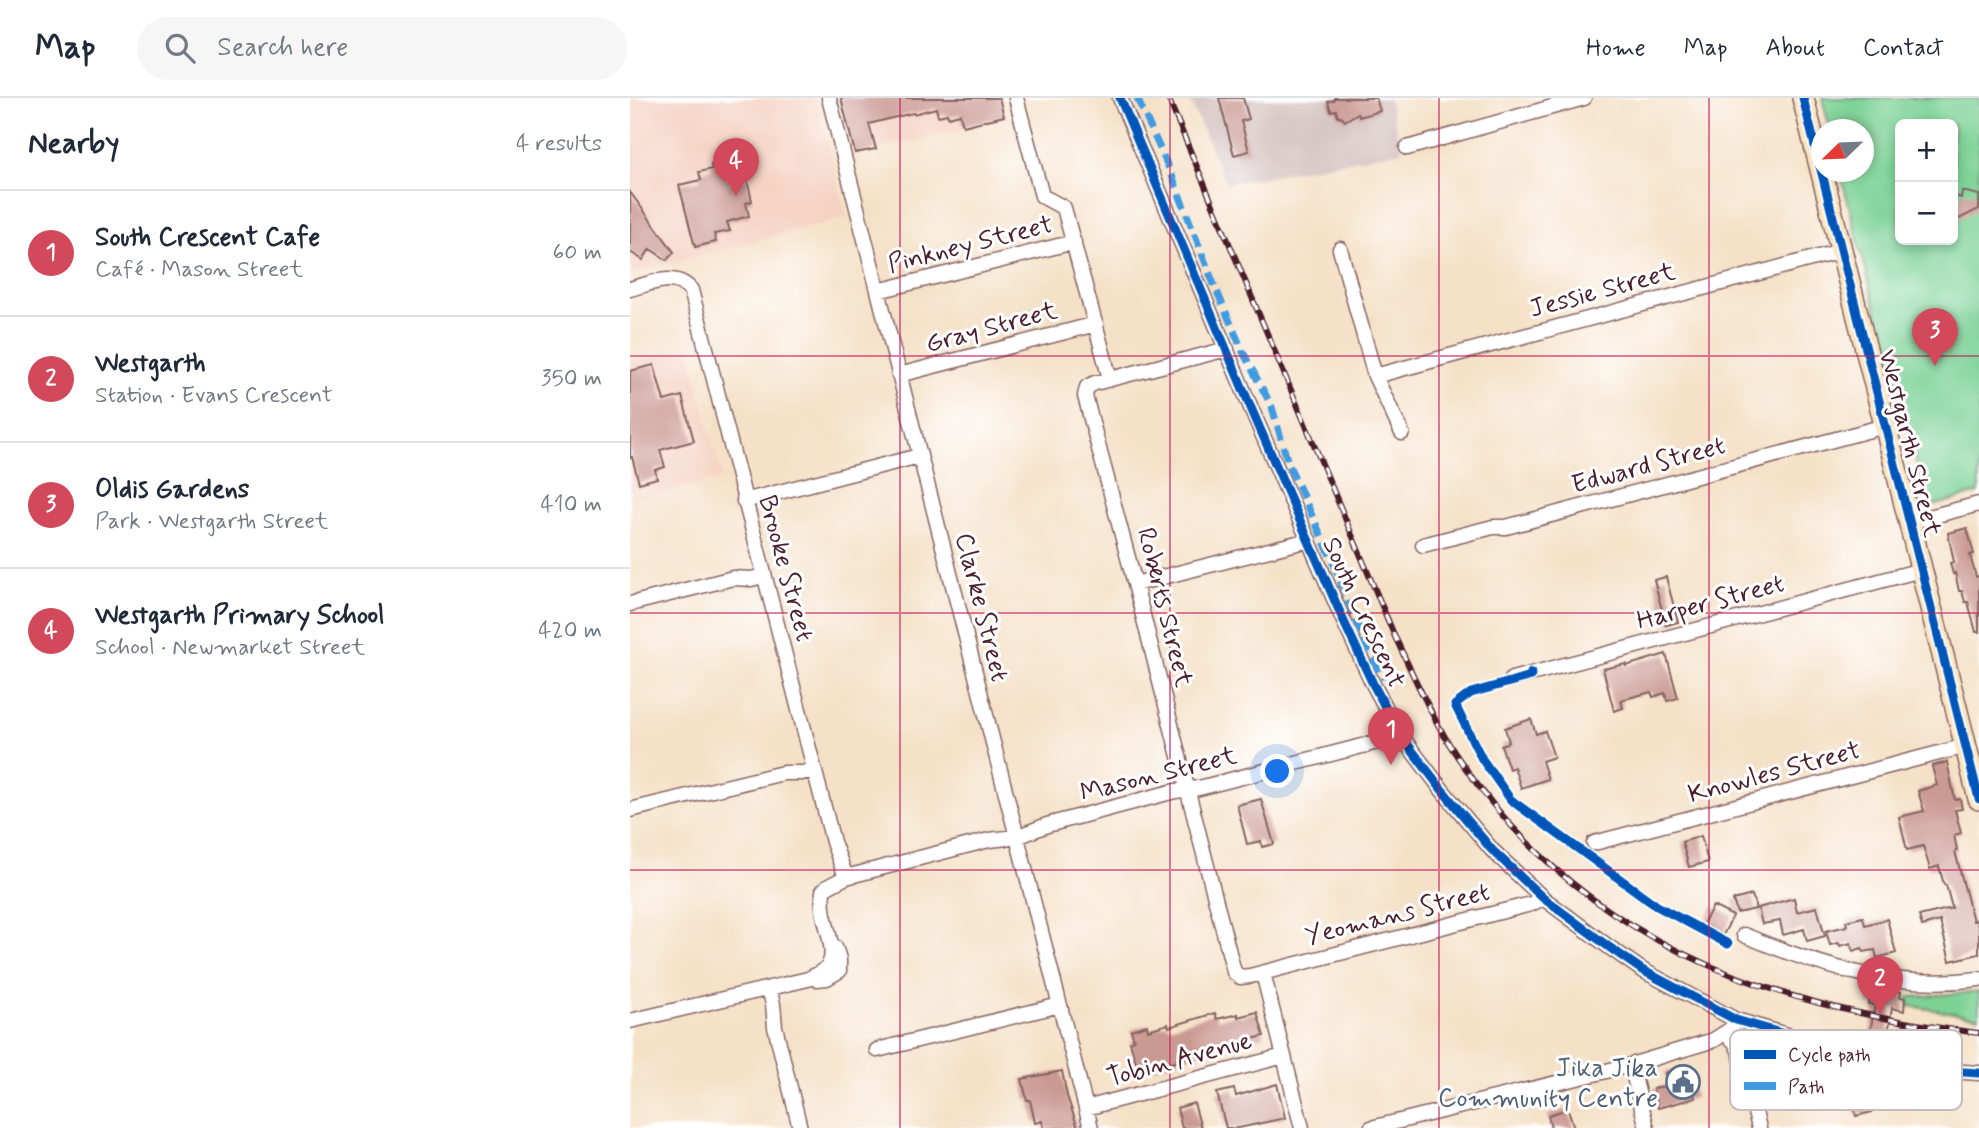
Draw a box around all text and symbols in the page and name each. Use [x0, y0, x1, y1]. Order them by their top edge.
search box [137, 17, 627, 80]
text: Map [35, 26, 95, 70]
icon: search [161, 29, 199, 67]
text: Search here [217, 31, 348, 65]
text: Home [1586, 33, 1646, 64]
text: Map [1684, 33, 1728, 64]
text: About [1766, 33, 1825, 64]
text: Contact [1863, 33, 1944, 64]
north arrow [1811, 119, 1874, 182]
map controls [1895, 119, 1958, 245]
button: + [1895, 119, 1958, 182]
text: Nearby [28, 124, 119, 163]
text: 4 results [516, 129, 602, 159]
pin: 4 [713, 138, 759, 196]
button: − [1895, 182, 1958, 245]
street label: Pinkney Street [884, 208, 1057, 282]
text: South Crescent Cafe [95, 221, 320, 255]
text: 1 [46, 238, 56, 268]
text: 60 m [553, 238, 602, 268]
text: Café · Mason Street [95, 255, 303, 285]
street label: Jessie Street [1526, 255, 1679, 327]
street label: Gray Street [922, 294, 1061, 362]
pin: 3 [1912, 308, 1958, 366]
street label: Westgarth Street [1869, 346, 1949, 541]
text: Westgarth [95, 347, 206, 381]
text: 2 [45, 364, 57, 394]
text: 350 m [541, 364, 602, 394]
text: Station · Evans Crescent [95, 381, 333, 411]
street label: Edward Street [1568, 429, 1729, 503]
text: Oldis Gardens [95, 473, 249, 507]
text: 3 [46, 490, 56, 520]
text: 410 m [540, 490, 602, 520]
street label: Brooke Street [749, 492, 821, 645]
text: Park · Westgarth Street [95, 507, 328, 537]
street label: Roberts Street [1128, 524, 1200, 691]
street label: Clarke Street [946, 530, 1016, 685]
street label: South Crescent [1313, 532, 1413, 694]
street label: Harper Street [1633, 567, 1788, 639]
text: Westgarth Primary School [95, 599, 385, 633]
text: 4 [44, 616, 58, 646]
text: 420 m [538, 616, 602, 646]
text: School · Newmarket Street [95, 633, 365, 663]
pin: 1 [1368, 707, 1414, 765]
street label: Knowles Street [1685, 734, 1865, 812]
street label: Mason Street [1077, 739, 1240, 811]
your location [1260, 754, 1294, 788]
street label: Yeomans Street [1302, 876, 1493, 954]
pin: 2 [1857, 956, 1903, 1014]
street label: Tobin Avenue [1103, 1024, 1256, 1096]
legend [1730, 1030, 1962, 1110]
text: Cycle path [1788, 1043, 1871, 1068]
place label: Jika Jika Community Centre [1438, 1052, 1658, 1116]
public building icon: Jika Jika Community Centre [1664, 1063, 1702, 1101]
text: Path [1788, 1075, 1825, 1100]

